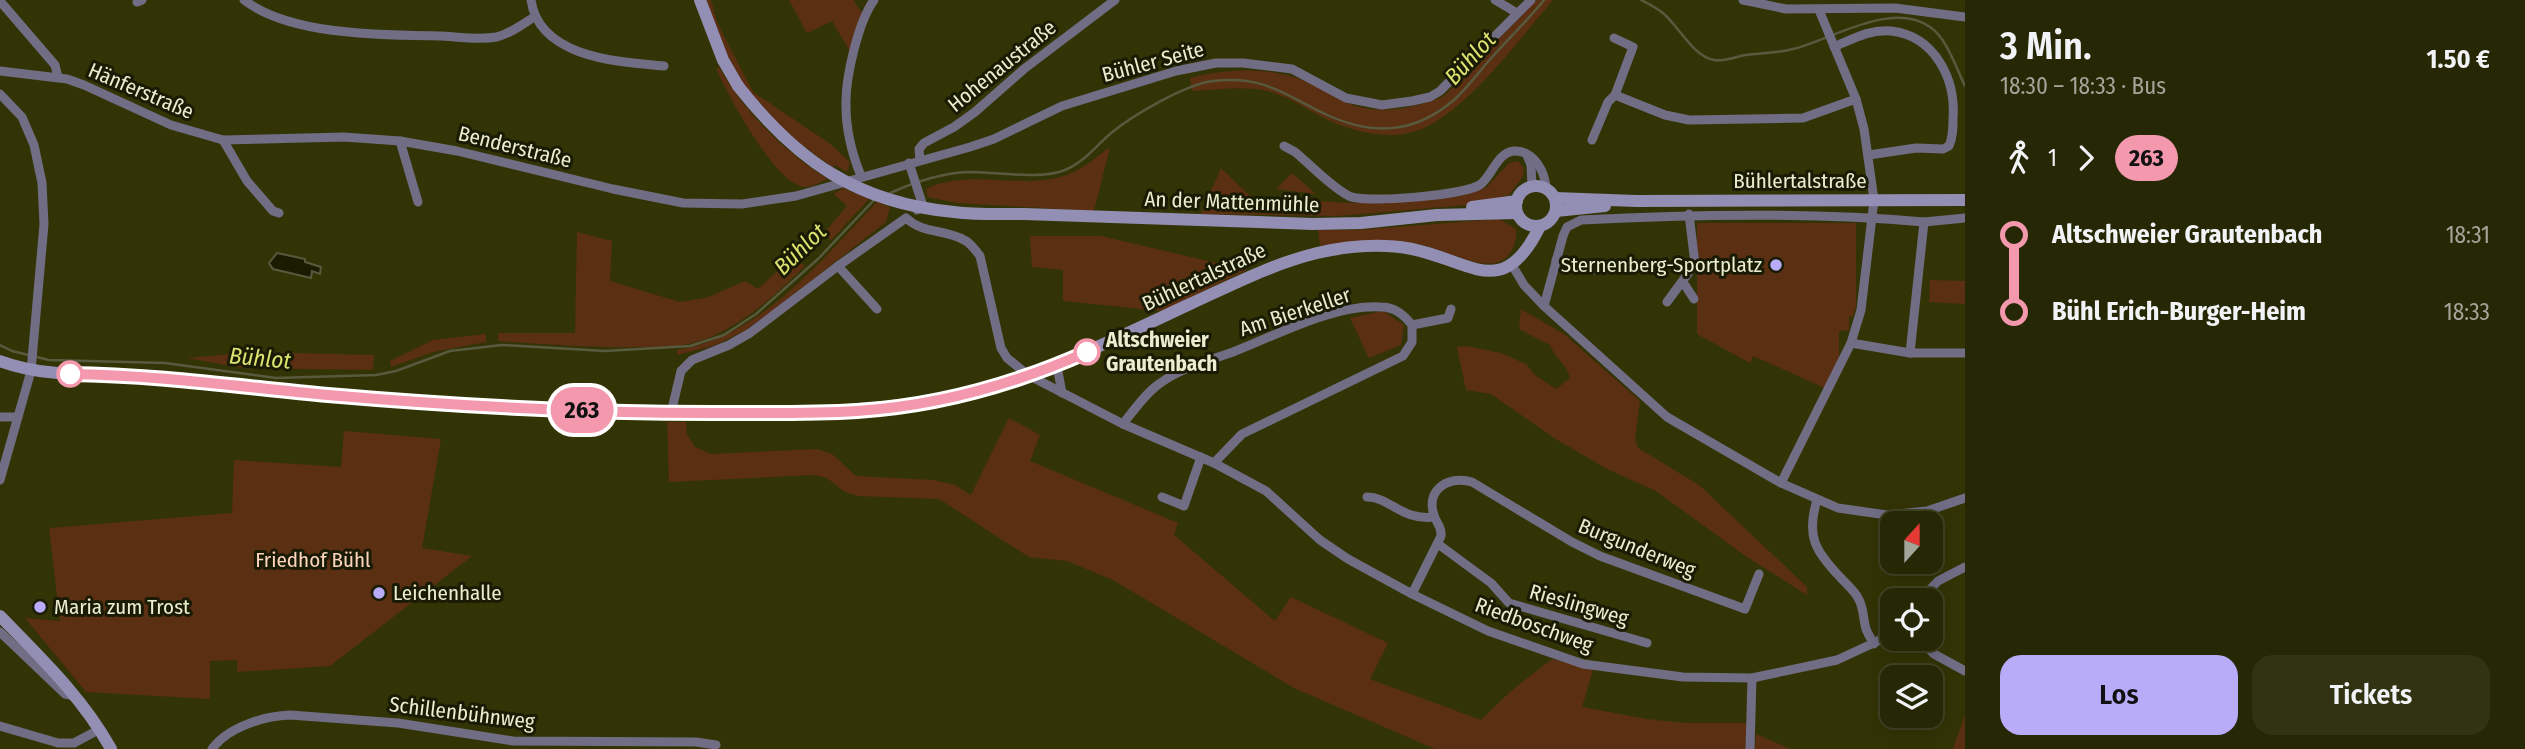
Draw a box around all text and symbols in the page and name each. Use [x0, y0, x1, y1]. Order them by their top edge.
street label: Hohenaustraße [943, 14, 1061, 118]
text: 3 Min. [2000, 23, 2092, 69]
water label: Bühlot [1439, 25, 1502, 90]
street label: Bühler Seite [1099, 36, 1207, 88]
text: 1.50 € [2426, 44, 2490, 75]
street label: Hänferstraße [84, 57, 198, 125]
text: 18:30 – 18:33 · Bus [2000, 72, 2166, 100]
street label: Benderstraße [456, 120, 574, 174]
icon: walk [2000, 139, 2038, 177]
icon: forward [2067, 139, 2105, 177]
text: 1 [2048, 144, 2057, 172]
text: 263 [2129, 144, 2164, 172]
street label: Bühlertalstraße [1733, 168, 1867, 194]
street label: An der Mattenmühle [1144, 186, 1320, 218]
water label: Bühlot [768, 217, 832, 281]
text: Altschweier Grautenbach [2052, 219, 2322, 250]
text: 18:31 [2446, 221, 2490, 249]
street label: Bühlertalstraße [1138, 237, 1270, 317]
place label: Sternenberg-Sportplatz [1561, 252, 1762, 278]
marker: Sternenberg-Sportplatz [1768, 257, 1784, 273]
street label: Am Bierkeller [1236, 282, 1354, 342]
text: Bühl Erich-Burger-Heim [2052, 296, 2306, 327]
text: 18:33 [2444, 298, 2490, 326]
place label: Altschweier Grautenbach [1105, 327, 1217, 377]
marker: Altschweier Grautenbach [1074, 339, 1100, 365]
water label: Bühlot [228, 341, 293, 375]
unlabelled marker [57, 361, 83, 387]
line badge: 263 [542, 387, 622, 433]
text: 263 [565, 396, 599, 424]
north arrow [1880, 511, 1942, 574]
map controls [1880, 511, 1943, 728]
street label: Burgunderweg [1575, 513, 1700, 583]
park label: Friedhof Bühl [255, 547, 371, 573]
street label: Rieslingweg [1526, 578, 1632, 632]
place label: Leichenhalle [393, 580, 502, 606]
marker: Leichenhalle [371, 585, 387, 601]
button: locate [1880, 588, 1943, 651]
street label: Riedboschweg [1471, 592, 1597, 658]
place label: Maria zum Trost [54, 594, 190, 620]
marker: Maria zum Trost [32, 599, 48, 615]
button: Los [2000, 655, 2238, 735]
button: Tickets [2252, 655, 2490, 735]
button: layers [1880, 665, 1943, 728]
street label: Schillenbühnweg [388, 691, 536, 735]

